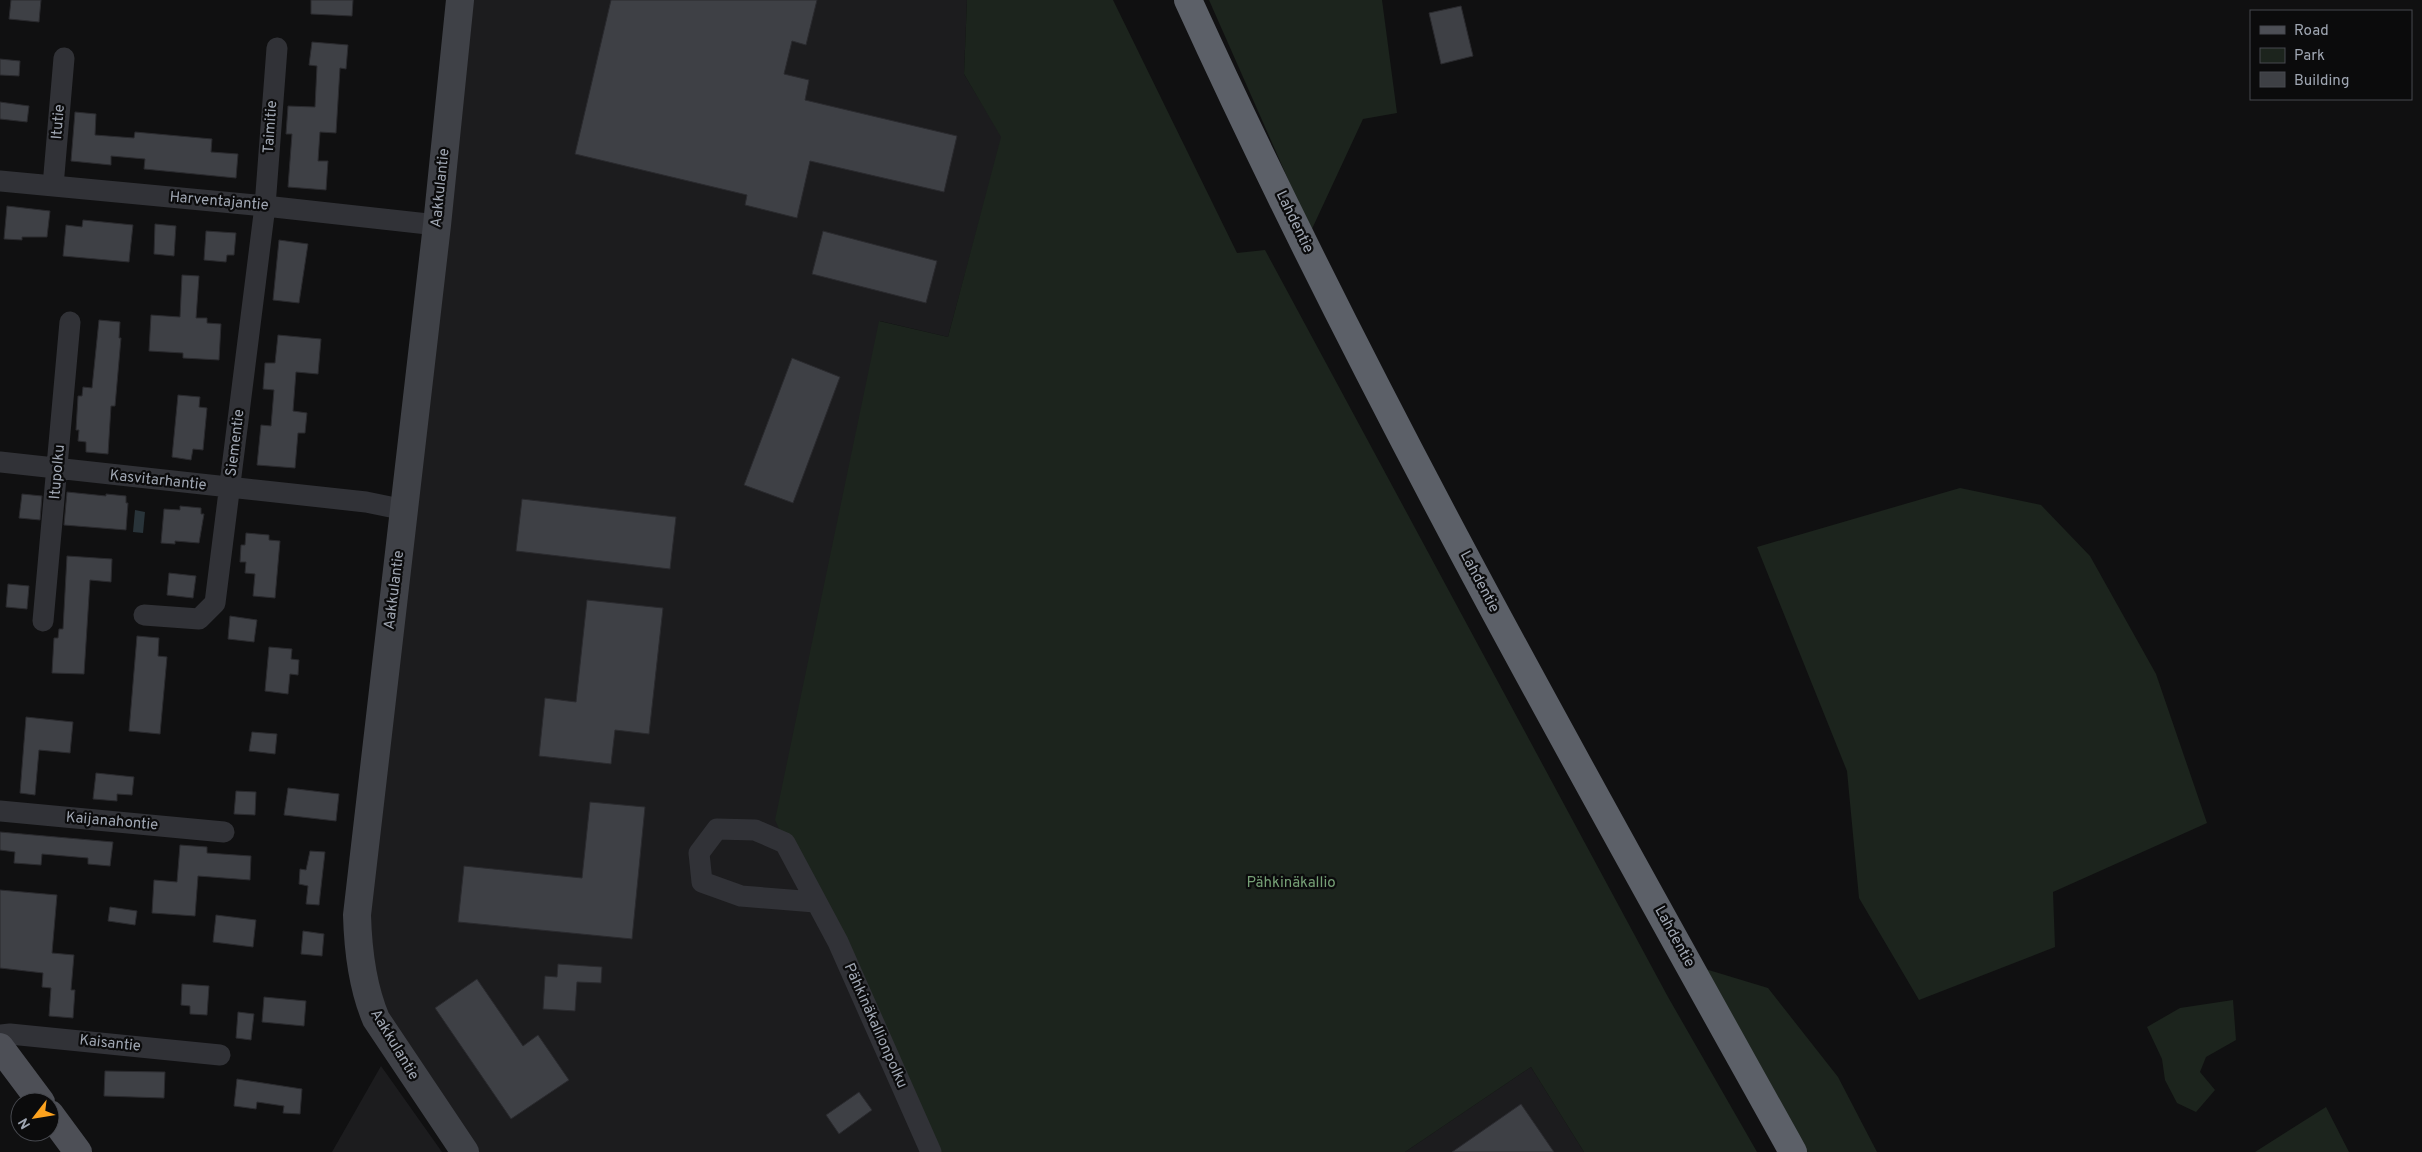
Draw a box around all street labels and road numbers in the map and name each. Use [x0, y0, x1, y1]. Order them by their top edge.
street label: Taimitie [260, 100, 282, 154]
street label: Itutie [48, 104, 70, 140]
street label: Aakkulantie [427, 147, 455, 229]
street label: Harventajantie [169, 188, 269, 216]
street label: Lahdentie [1271, 188, 1317, 256]
street label: Siementie [222, 408, 250, 478]
street label: Itupolku [46, 444, 70, 500]
street label: Kasvitarhantie [109, 466, 207, 496]
street label: Lahdentie [1455, 548, 1503, 616]
street label: Aakkulantie [381, 549, 409, 631]
street label: Kaijanahontie [65, 809, 159, 835]
street label: Lahdentie [1649, 903, 1699, 971]
street label: Pähkinäkallionpolku [839, 960, 911, 1092]
street label: Aakkulantie [365, 1006, 423, 1084]
street label: Kaisantie [78, 1031, 142, 1057]

